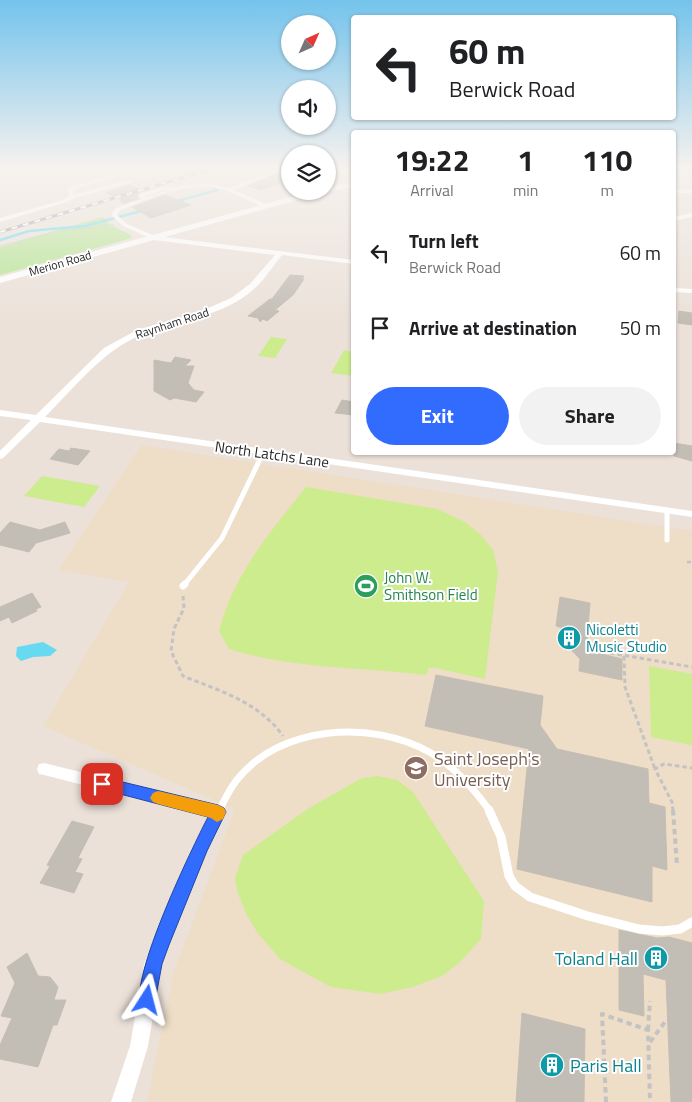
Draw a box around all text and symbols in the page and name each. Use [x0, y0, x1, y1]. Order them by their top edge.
north arrow [281, 15, 336, 70]
map controls [281, 15, 336, 200]
text: 60 m [449, 24, 525, 78]
icon: left [366, 35, 431, 100]
text: Berwick Road [449, 72, 575, 106]
button: sound [281, 80, 336, 135]
text: 19:22 [395, 137, 469, 183]
text: 1 [517, 137, 534, 183]
text: 110 [582, 137, 632, 183]
button: layers [281, 145, 336, 200]
text: Arrival [410, 178, 454, 202]
text: min [513, 178, 538, 202]
text: m [601, 178, 614, 202]
text: Turn left [409, 226, 479, 255]
text: 60 m [620, 238, 661, 267]
icon: left [366, 239, 394, 267]
street label: Merion Road [26, 245, 94, 281]
text: Berwick Road [409, 255, 501, 279]
street label: Raynham Road [133, 302, 211, 344]
text: Arrive at destination [409, 313, 577, 342]
text: 50 m [620, 313, 661, 342]
icon: arrive [366, 314, 394, 342]
button: Exit [366, 387, 509, 445]
button: Share [519, 387, 661, 445]
street label: North Latchs Lane [213, 435, 331, 473]
place label: John W. Smithson Field [384, 566, 478, 606]
sports icon: John W. Smithson Field [353, 573, 379, 599]
place label: Nicoletti Music Studio [586, 618, 667, 658]
building icon: Nicoletti Music Studio [556, 625, 582, 651]
place label: Saint Joseph's University [434, 745, 540, 793]
school or university icon: Saint Joseph's University [403, 755, 429, 781]
pin [81, 763, 123, 805]
icon: arrive [88, 770, 116, 798]
place label: Toland Hall [555, 945, 638, 972]
building icon: Toland Hall [643, 945, 669, 971]
position arrow [120, 973, 172, 1025]
building icon: Paris Hall [539, 1052, 565, 1078]
place label: Paris Hall [570, 1052, 642, 1079]

